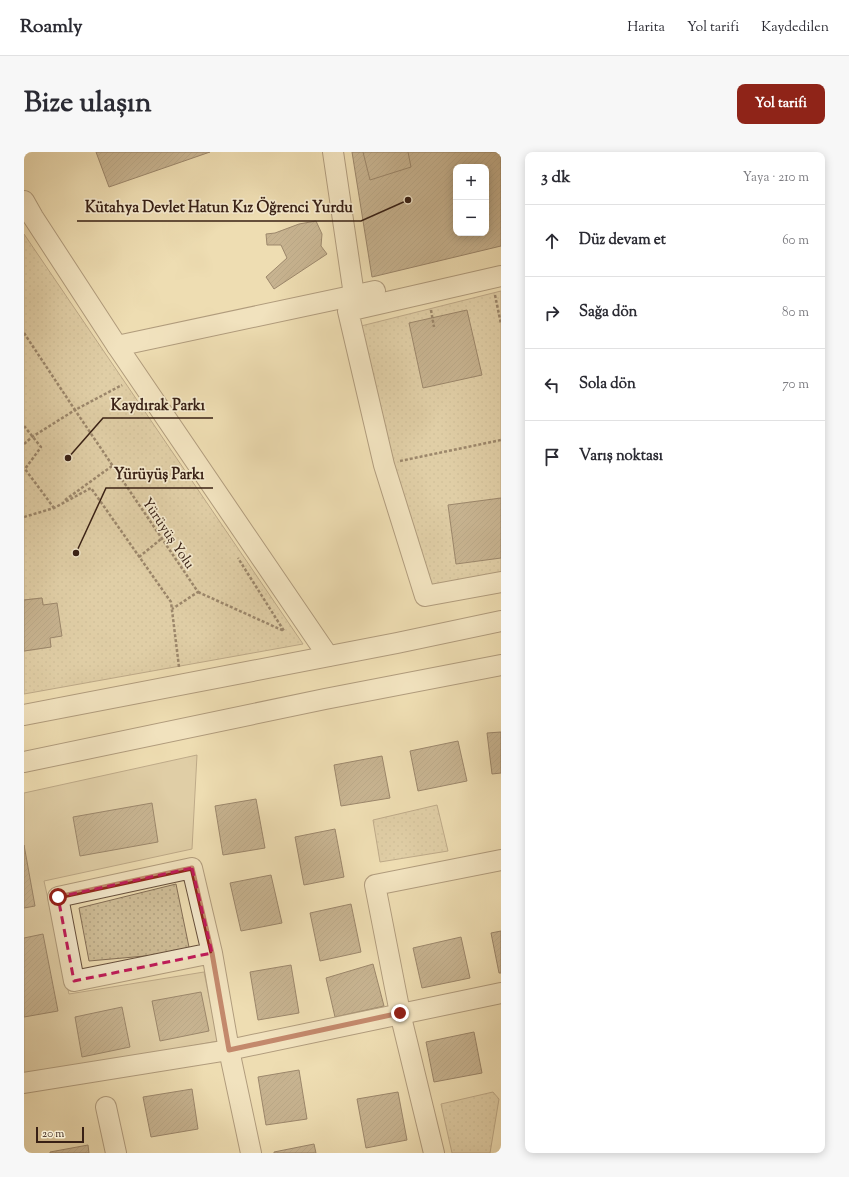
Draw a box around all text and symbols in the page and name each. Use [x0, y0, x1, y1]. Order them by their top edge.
text: Roamly [20, 14, 83, 41]
text: Harita [627, 18, 665, 38]
text: Yol tarifi [687, 18, 739, 38]
text: Kaydedilen [761, 18, 829, 38]
text: Bize ulaşın [24, 84, 152, 124]
button: Yol tarifi [737, 84, 825, 124]
map controls [453, 164, 489, 236]
button: + [453, 164, 489, 200]
text: 3 dk [541, 166, 571, 190]
text: Yaya · 210 m [743, 169, 809, 187]
callout: Kütahya Devlet Hatun Kız Öğrenci Yurdu [77, 194, 361, 221]
text: Kütahya Devlet Hatun Kız Öğrenci Yurdu [85, 196, 353, 219]
button: − [453, 200, 489, 236]
icon: ahead [541, 230, 563, 252]
text: Düz devam et [579, 230, 666, 251]
text: 60 m [782, 232, 809, 250]
icon: right [541, 302, 563, 324]
text: Sağa dön [579, 302, 637, 323]
text: 80 m [782, 304, 809, 322]
icon: left [541, 374, 563, 396]
text: Sola dön [579, 374, 636, 395]
text: 70 m [782, 376, 809, 394]
callout: Kaydırak Parkı [103, 391, 213, 418]
text: Kaydırak Parkı [111, 396, 206, 417]
icon: arrive [541, 446, 563, 468]
text: Varış noktası [579, 446, 663, 467]
callout: Yürüyüş Parkı [106, 461, 213, 488]
text: Yürüyüş Parkı [114, 465, 205, 486]
street label: Yürüyüş Yolu [136, 495, 199, 574]
route start [49, 888, 67, 906]
route end [391, 1004, 409, 1022]
scale bar [36, 1125, 84, 1144]
text: 20 m [42, 1126, 64, 1142]

